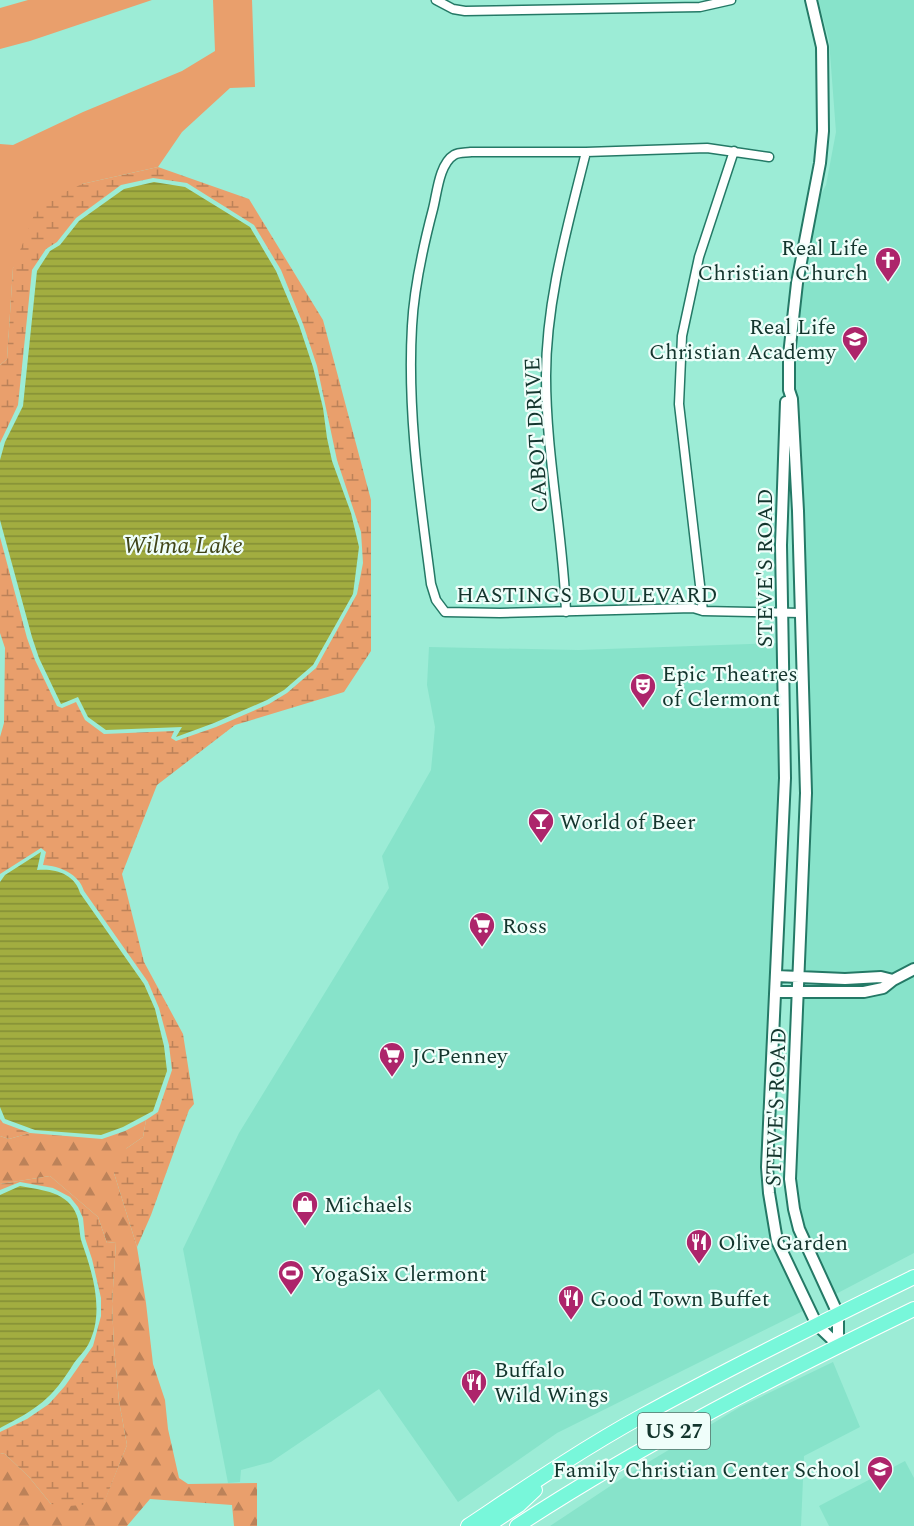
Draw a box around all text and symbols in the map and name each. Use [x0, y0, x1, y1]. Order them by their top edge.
place label: Real Life Christian Church [697, 232, 868, 290]
church icon: Real Life Christian Church [873, 245, 903, 283]
place label: Real Life Christian Academy [649, 311, 837, 369]
school or university icon: Real Life Christian Academy [840, 324, 870, 362]
street label: CABOT DRIVE [516, 356, 557, 513]
street label: STEVE'S ROAD [749, 488, 782, 648]
water label: Wilma Lake [123, 528, 243, 564]
street label: HASTINGS BOULEVARD [456, 579, 718, 612]
place label: Epic Theatres of Clermont [662, 658, 798, 716]
theatre icon: Epic Theatres of Clermont [628, 671, 658, 709]
bar icon: World of Beer [526, 806, 556, 844]
place label: World of Beer [560, 806, 696, 839]
supermarket icon: Ross [467, 910, 497, 948]
place label: Ross [502, 910, 547, 943]
street label: STEVE'S ROAD [757, 1027, 796, 1187]
supermarket icon: JCPenney [377, 1040, 407, 1078]
place label: JCPenney [412, 1040, 509, 1073]
shop icon: Michaels [290, 1189, 320, 1227]
place label: Michaels [324, 1189, 413, 1222]
restaurant icon: Olive Garden [684, 1227, 714, 1265]
place label: Olive Garden [718, 1227, 848, 1260]
sports icon: YogaSix Clermont [276, 1258, 306, 1296]
place label: YogaSix Clermont [310, 1258, 487, 1291]
restaurant icon: Good Town Buffet [556, 1283, 586, 1321]
place label: Good Town Buffet [590, 1283, 770, 1316]
place label: Buffalo Wild Wings [494, 1354, 609, 1412]
restaurant icon: Buffalo Wild Wings [459, 1367, 489, 1405]
road number: US 27 [638, 1413, 710, 1449]
place label: Family Christian Center School [553, 1454, 860, 1487]
school or university icon: Family Christian Center School [865, 1454, 895, 1492]

